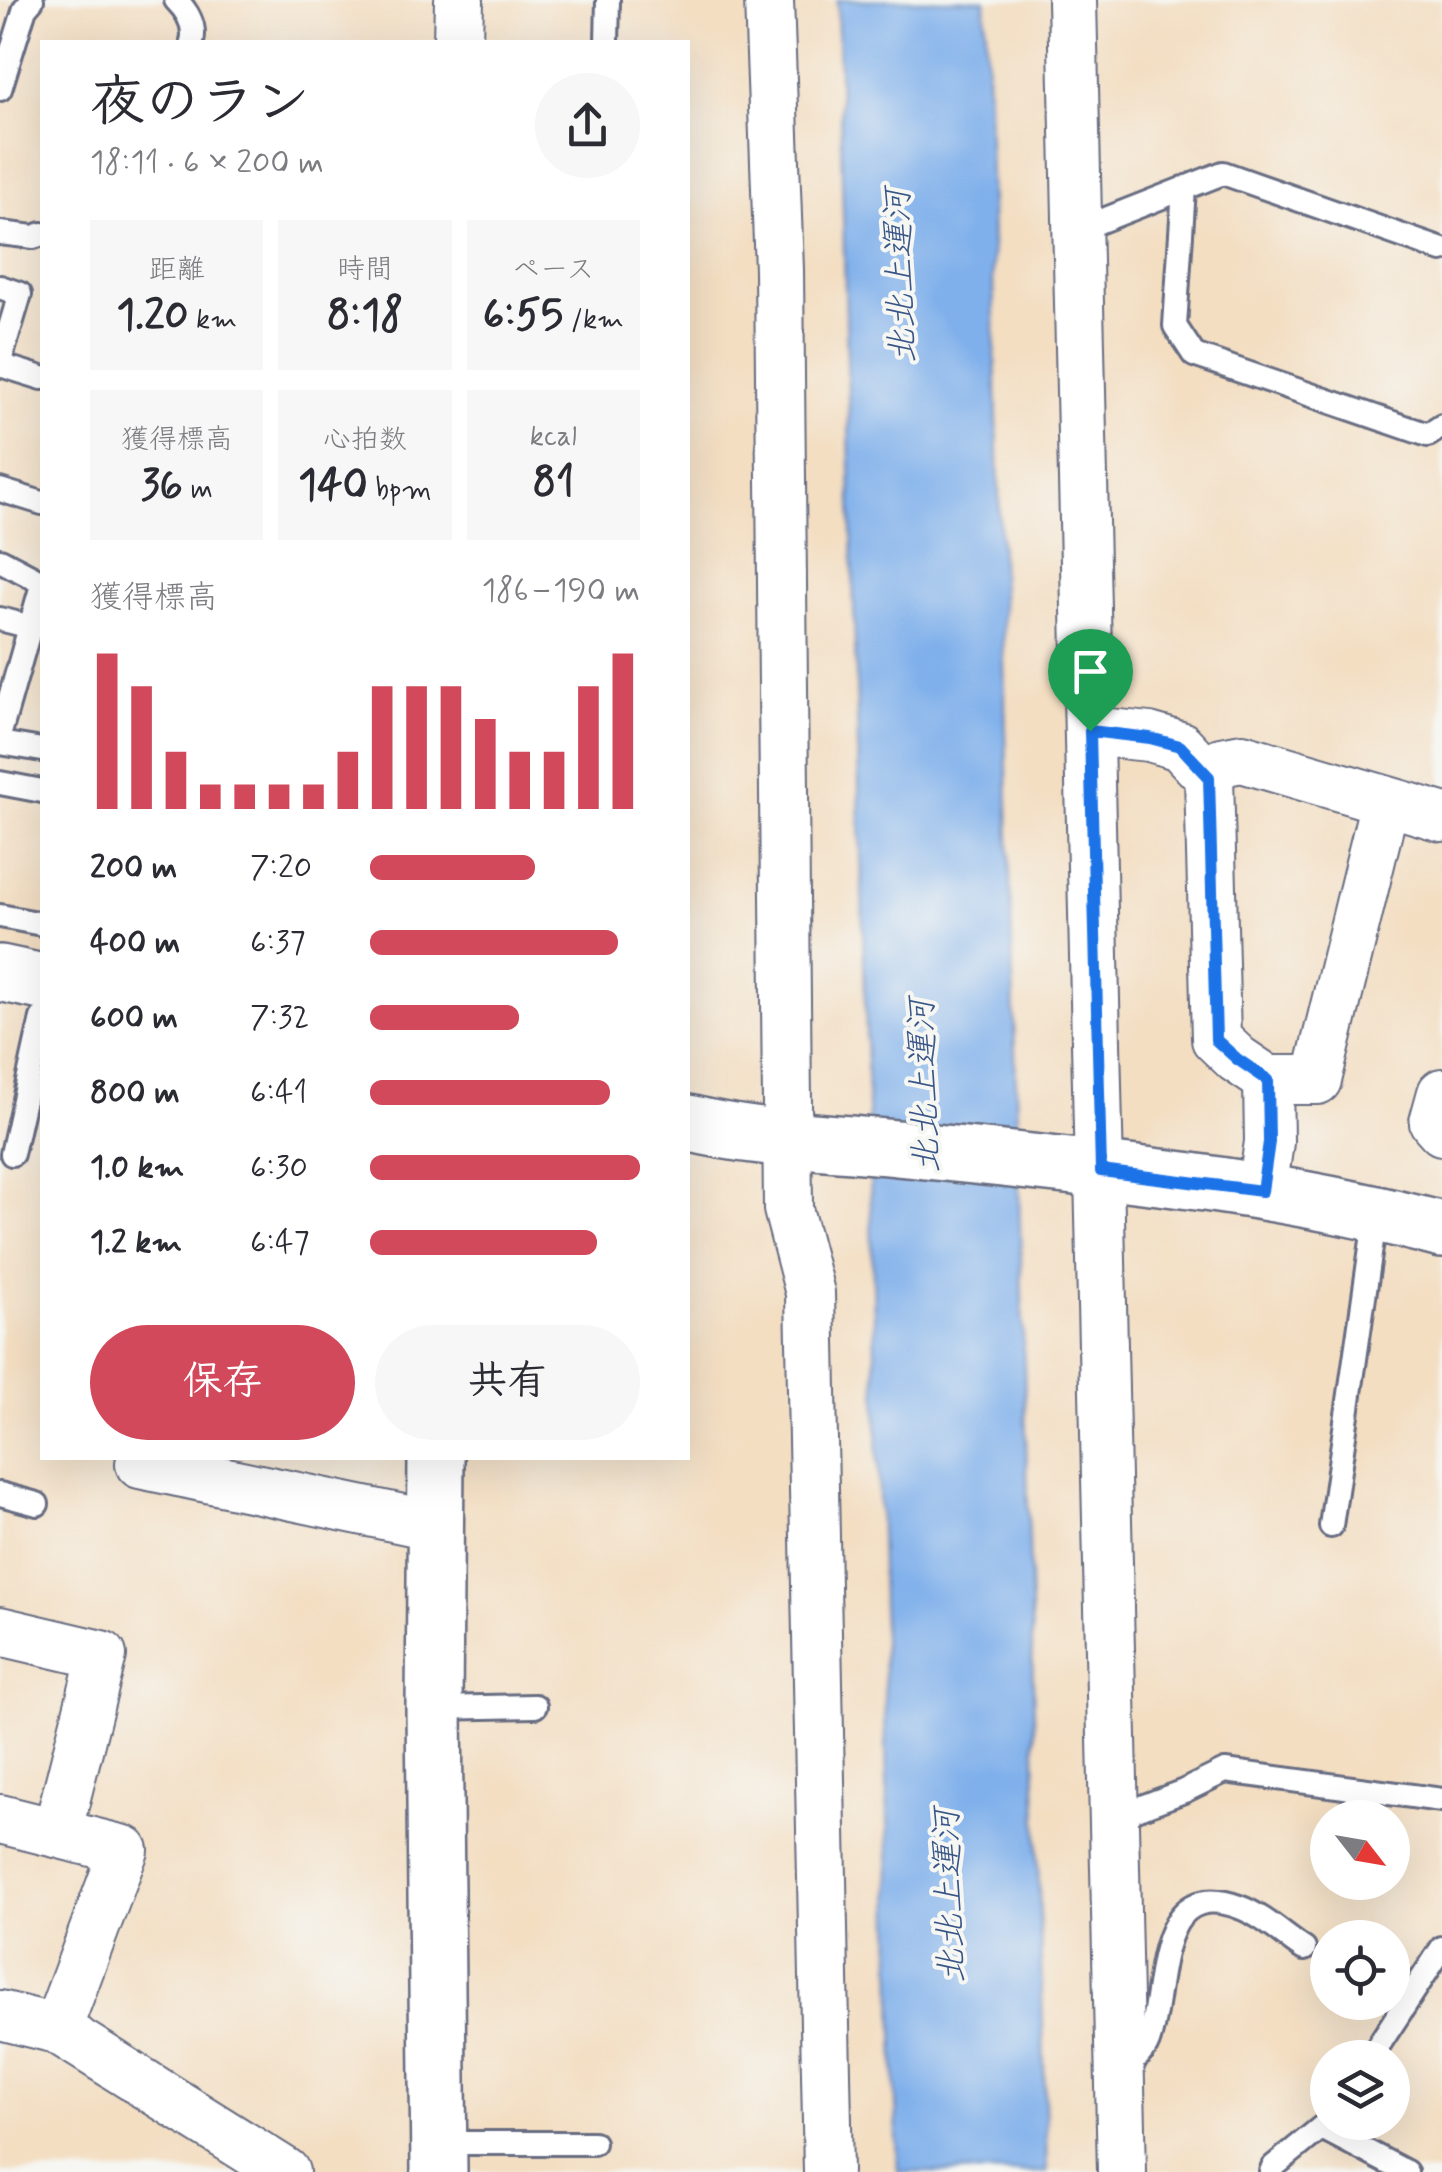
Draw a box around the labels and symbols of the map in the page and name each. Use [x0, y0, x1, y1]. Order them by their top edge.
water label: 北北上運河 [875, 183, 927, 364]
pin [1048, 629, 1133, 732]
water label: 北北上運河 [899, 993, 951, 1174]
north arrow [1310, 1800, 1410, 1900]
water label: 北北上運河 [924, 1803, 976, 1984]

